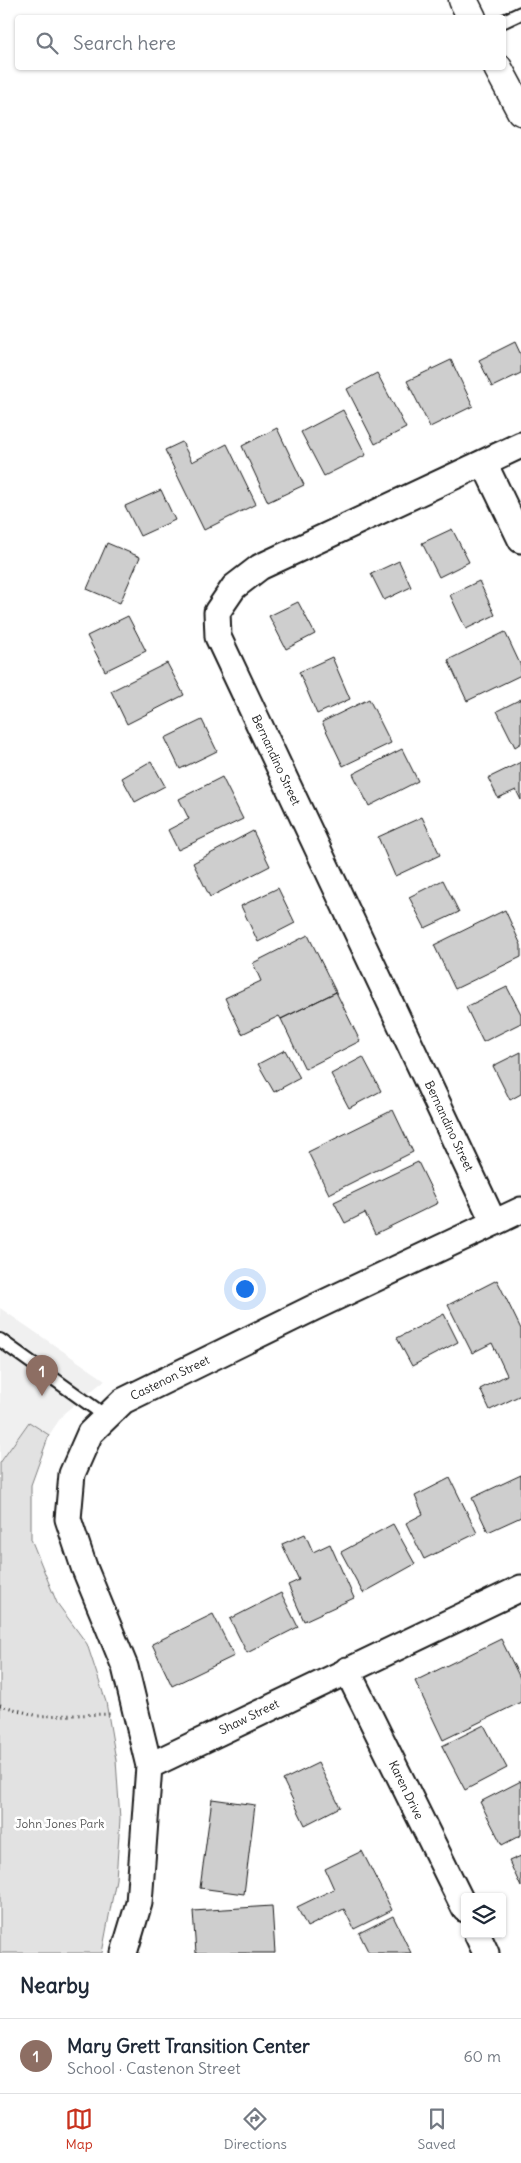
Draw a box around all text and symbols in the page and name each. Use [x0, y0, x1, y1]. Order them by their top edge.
search box [15, 15, 506, 70]
icon: search [33, 29, 61, 57]
text: Search here [73, 31, 176, 55]
street label: Bernandino Street [249, 712, 304, 808]
street label: Bernandino Street [422, 1078, 477, 1174]
your location [232, 1276, 258, 1302]
street label: Castenon Street [128, 1352, 212, 1403]
pin: 1 [26, 1355, 58, 1396]
street label: Shaw Street [216, 1696, 281, 1737]
street label: Karen Drive [386, 1758, 427, 1822]
park label: John Jones Park [16, 1816, 104, 1831]
map controls [461, 1893, 506, 1938]
button: layers [461, 1893, 506, 1938]
text: Nearby [20, 1972, 90, 1999]
text: Mary Grett Transition Center [67, 2034, 310, 2058]
text: 1 [33, 2046, 39, 2066]
text: 60 m [463, 2046, 501, 2066]
text: School · Castenon Street [67, 2058, 241, 2078]
tab: Map [65, 2105, 93, 2153]
tab: Directions [224, 2105, 287, 2153]
tab: Saved [417, 2105, 456, 2153]

